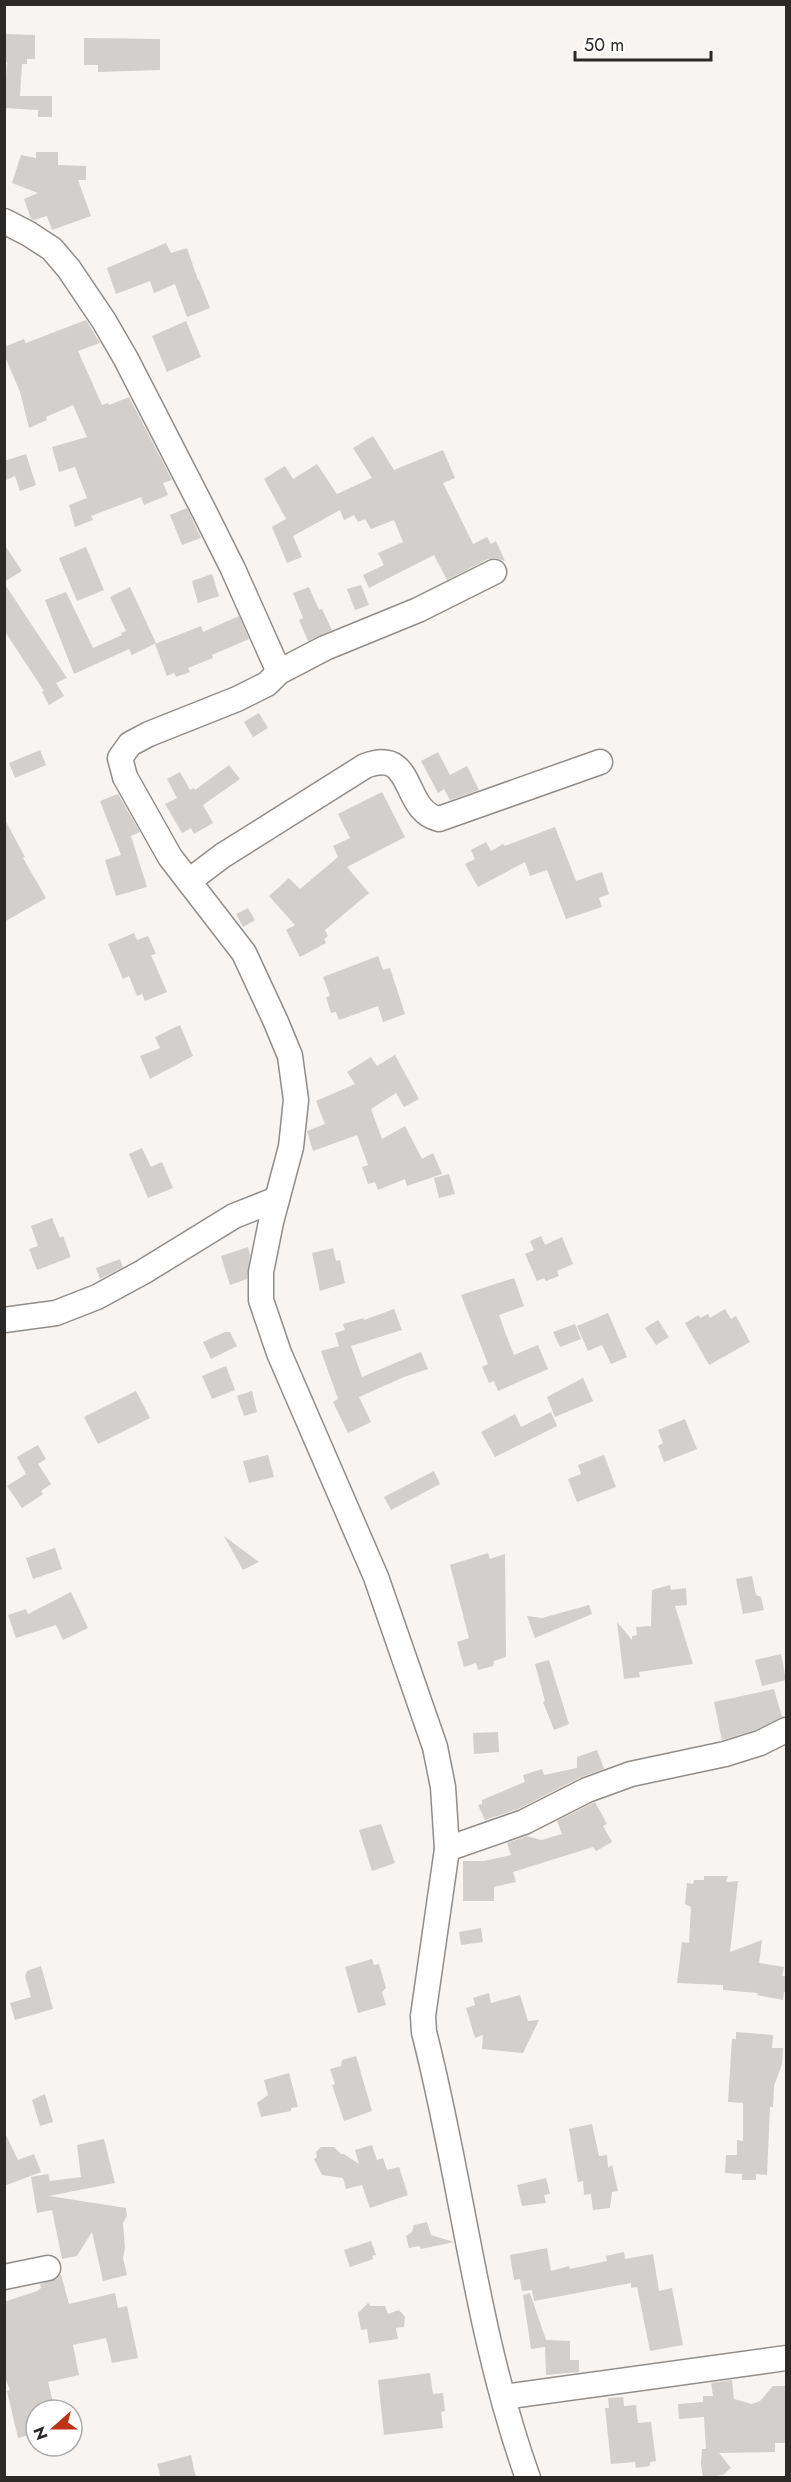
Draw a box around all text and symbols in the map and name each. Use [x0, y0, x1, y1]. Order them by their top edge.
scale bar [575, 24, 712, 62]
text: 50 m [584, 32, 624, 58]
north arrow [24, 2398, 84, 2458]
text: N [27, 2423, 53, 2443]

